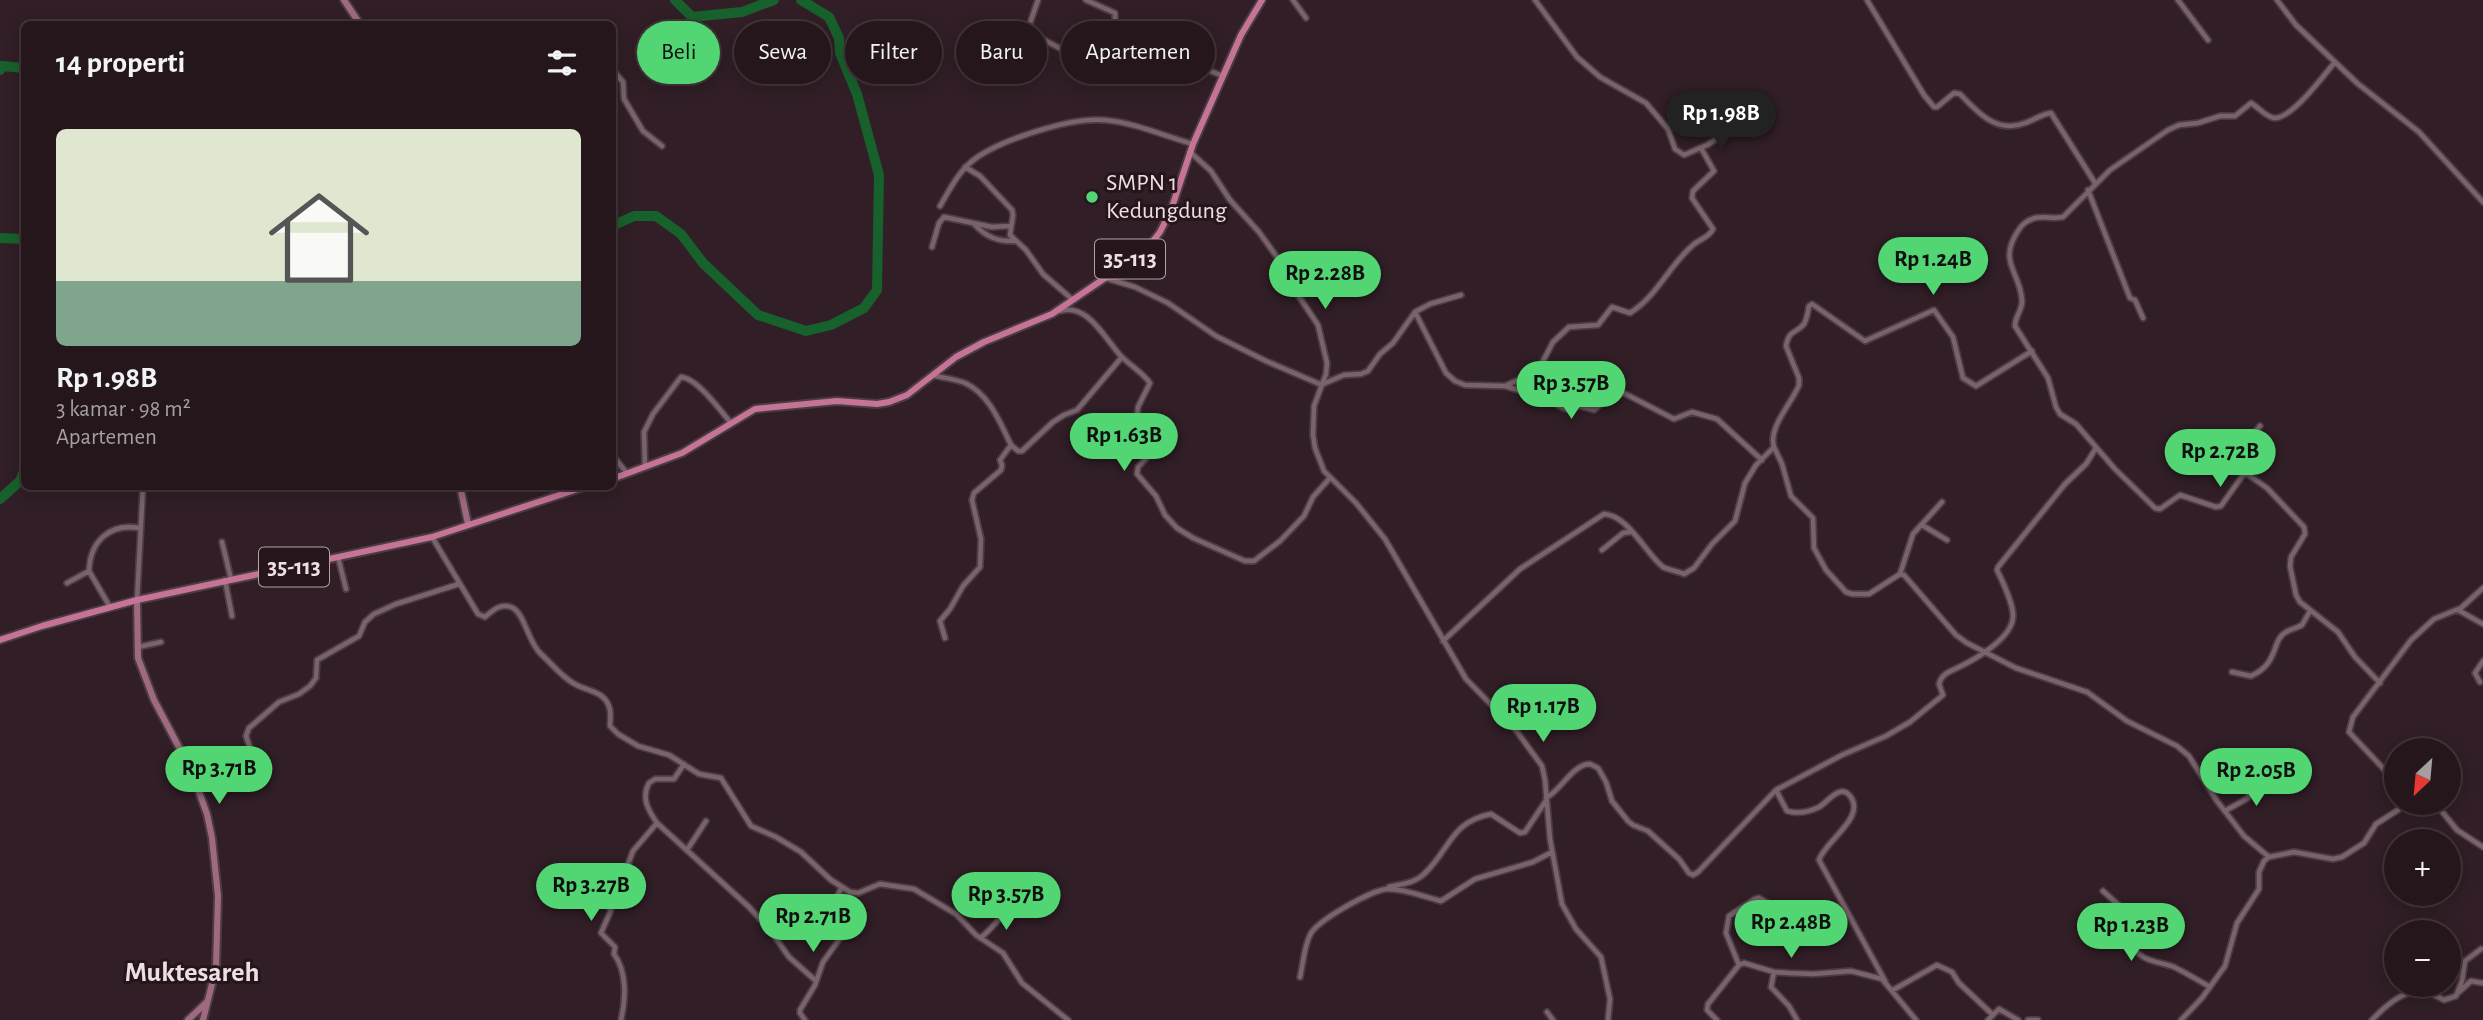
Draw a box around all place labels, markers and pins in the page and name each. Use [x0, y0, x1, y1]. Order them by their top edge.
pin: Rp 1.98B [1649, 92, 1793, 151]
place label: SMPN 1 Kedungdung [1106, 171, 1227, 223]
marker: SMPN 1 Kedungdung [1084, 189, 1100, 205]
pin: Rp 1.24B [1861, 238, 2005, 297]
pin: Rp 2.28B [1253, 252, 1397, 311]
pin: Rp 3.57B [1499, 362, 1643, 421]
pin: Rp 1.63B [1052, 414, 1196, 473]
pin: Rp 2.72B [2148, 430, 2292, 489]
pin: Rp 1.17B [1471, 684, 1615, 744]
pin: Rp 3.71B [147, 746, 291, 806]
pin: Rp 2.05B [2184, 748, 2328, 808]
pin: Rp 3.27B [519, 864, 663, 923]
pin: Rp 3.57B [934, 872, 1078, 932]
pin: Rp 2.71B [741, 894, 885, 954]
pin: Rp 2.48B [1719, 900, 1863, 960]
pin: Rp 1.23B [2059, 904, 2203, 963]

